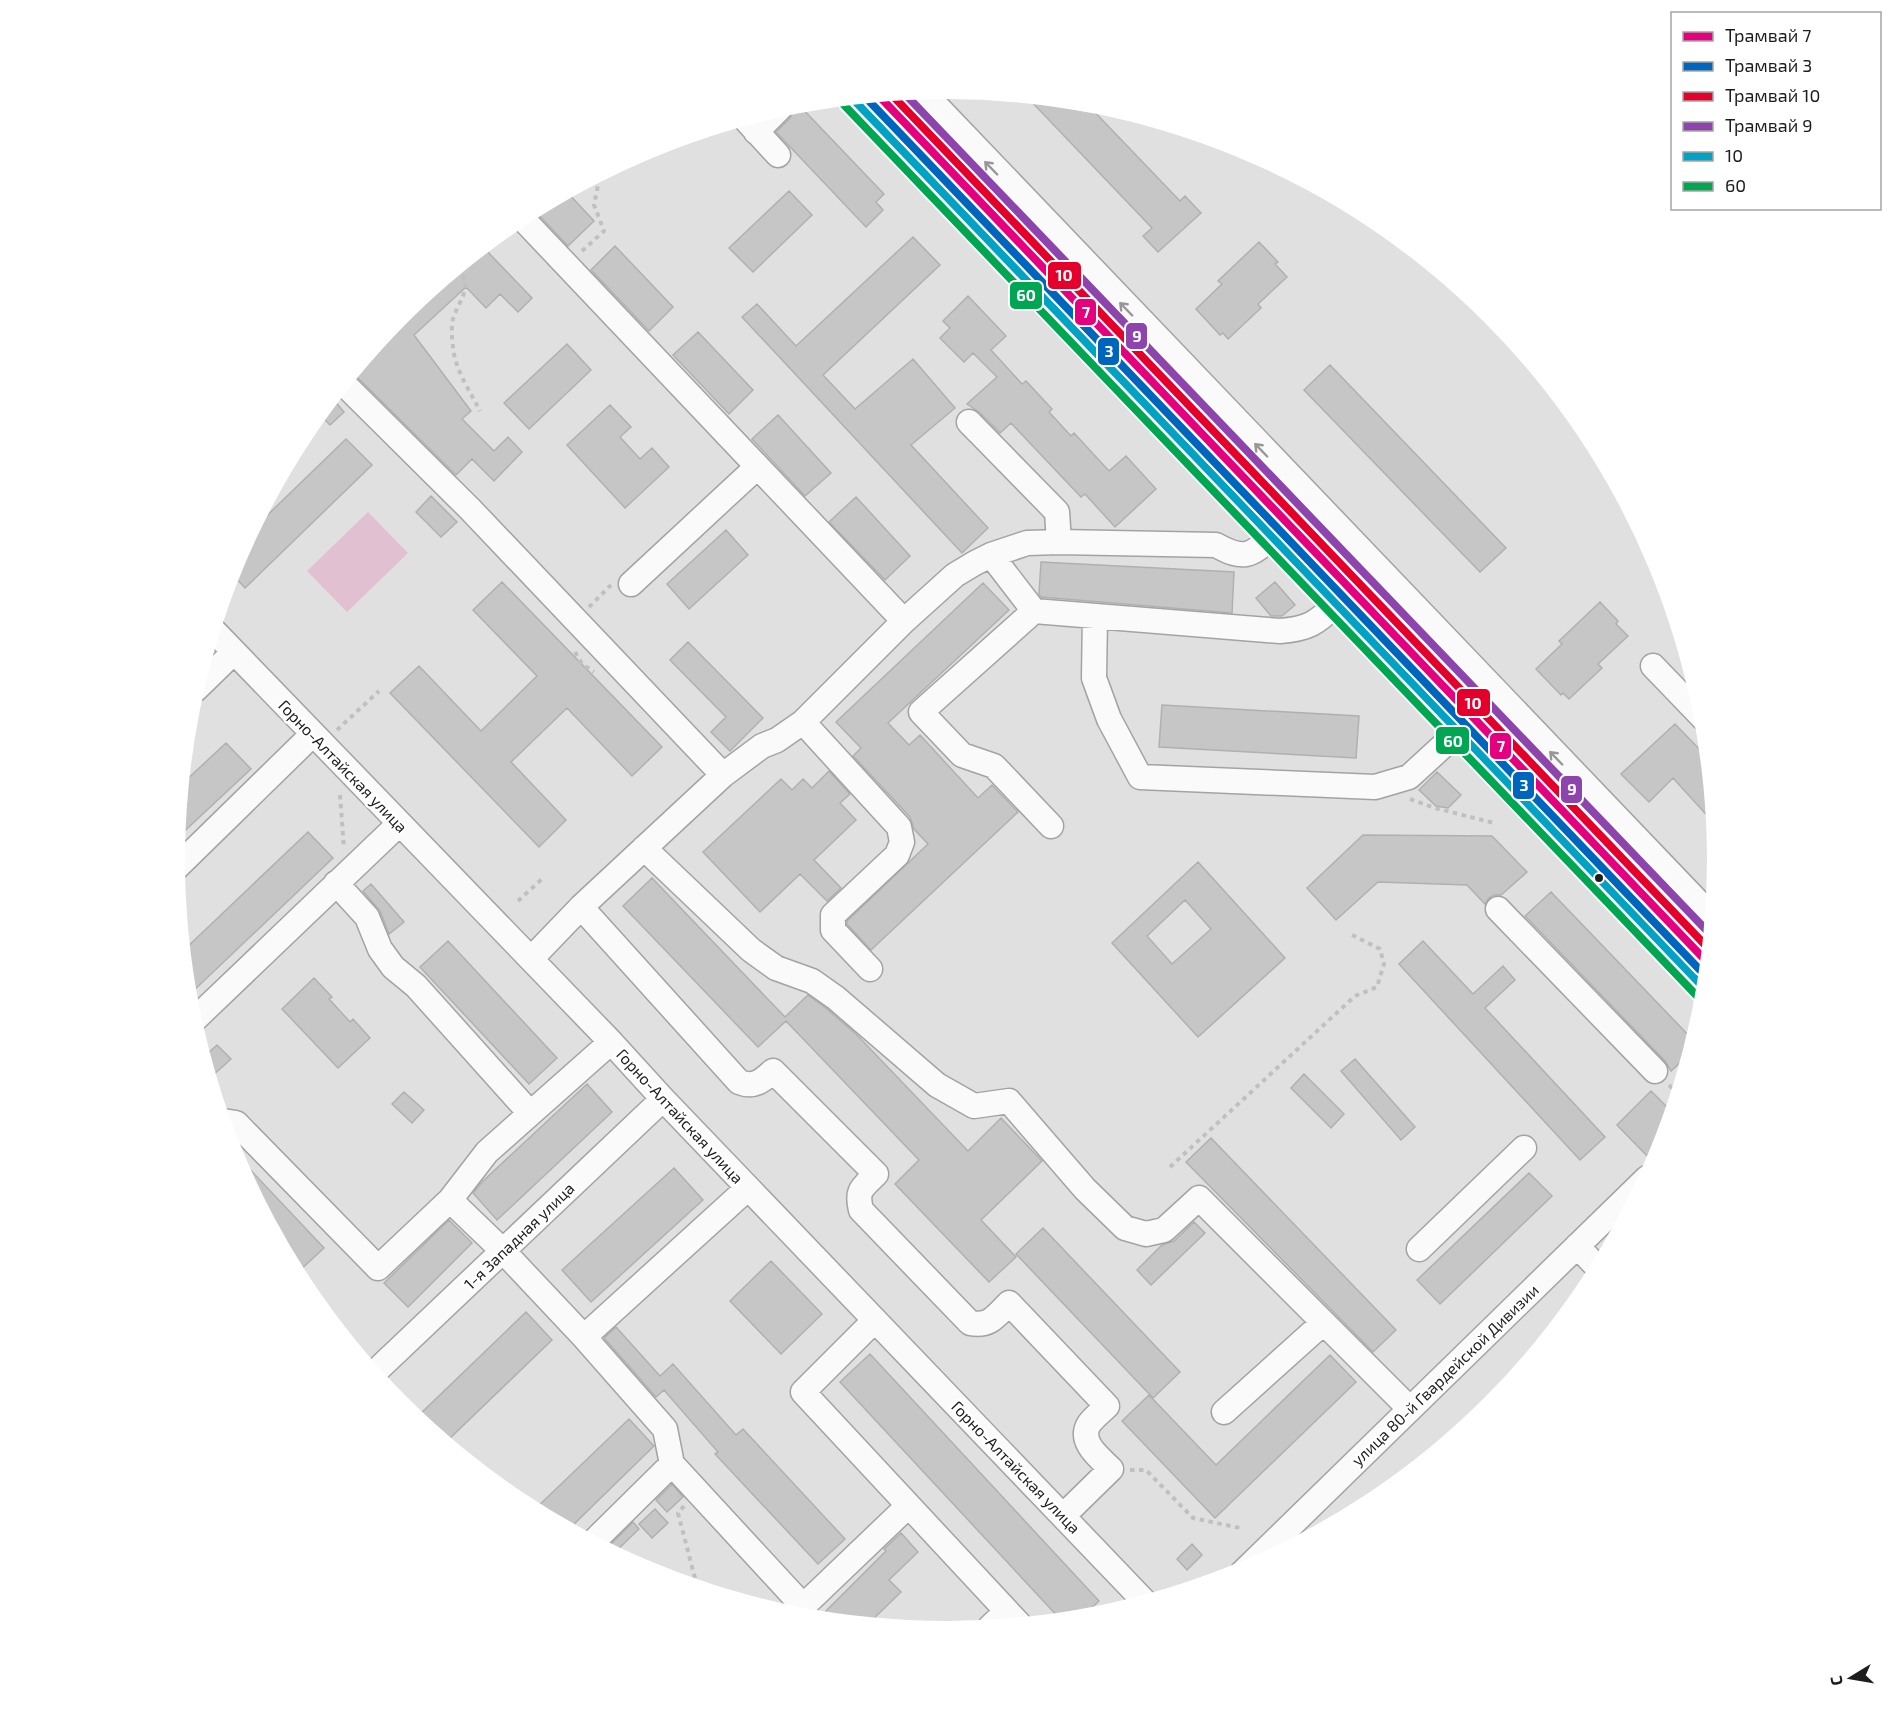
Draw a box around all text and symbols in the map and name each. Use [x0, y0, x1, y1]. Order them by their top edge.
legend [1671, 12, 1881, 210]
text: Трамвай 7 [1725, 24, 1812, 46]
text: Трамвай 3 [1725, 54, 1812, 76]
text: Трамвай 10 [1725, 84, 1820, 106]
text: Трамвай 9 [1725, 114, 1813, 136]
text: 10 [1725, 144, 1743, 166]
one-way arrow [984, 161, 999, 176]
text: 60 [1725, 174, 1746, 196]
line badge: 10 [1047, 261, 1082, 290]
text: 10 [1055, 265, 1073, 284]
line badge: 60 [1009, 281, 1043, 310]
text: 60 [1016, 285, 1036, 304]
line badge: 7 [1074, 298, 1097, 326]
one-way arrow [1119, 301, 1134, 316]
text: 7 [1082, 302, 1091, 321]
line badge: 9 [1125, 322, 1148, 350]
text: 9 [1132, 326, 1142, 345]
line badge: 3 [1097, 337, 1120, 366]
text: 3 [1104, 341, 1114, 360]
one-way arrow [1254, 443, 1268, 458]
line badge: 10 [1456, 688, 1491, 717]
text: 10 [1464, 693, 1482, 712]
street label: Горно-Алтайская улица [274, 695, 412, 837]
line badge: 60 [1435, 726, 1470, 755]
text: 60 [1443, 731, 1463, 750]
line badge: 7 [1489, 732, 1512, 760]
text: 7 [1497, 736, 1506, 755]
one-way arrow [1548, 750, 1563, 765]
line badge: 3 [1512, 771, 1535, 800]
text: 3 [1519, 775, 1529, 794]
line badge: 9 [1560, 775, 1583, 804]
text: 9 [1567, 779, 1577, 798]
unlabelled marker [1593, 872, 1605, 884]
street label: Горно-Алтайская улица [612, 1044, 748, 1188]
street label: 1-я Западная улица [460, 1178, 578, 1294]
street label: улица 80-й Гвардейской Дивизии [1347, 1280, 1543, 1470]
street label: Горно-Алтайская улица [947, 1396, 1085, 1538]
north arrow [1821, 1648, 1881, 1708]
text: С [1826, 1675, 1846, 1687]

